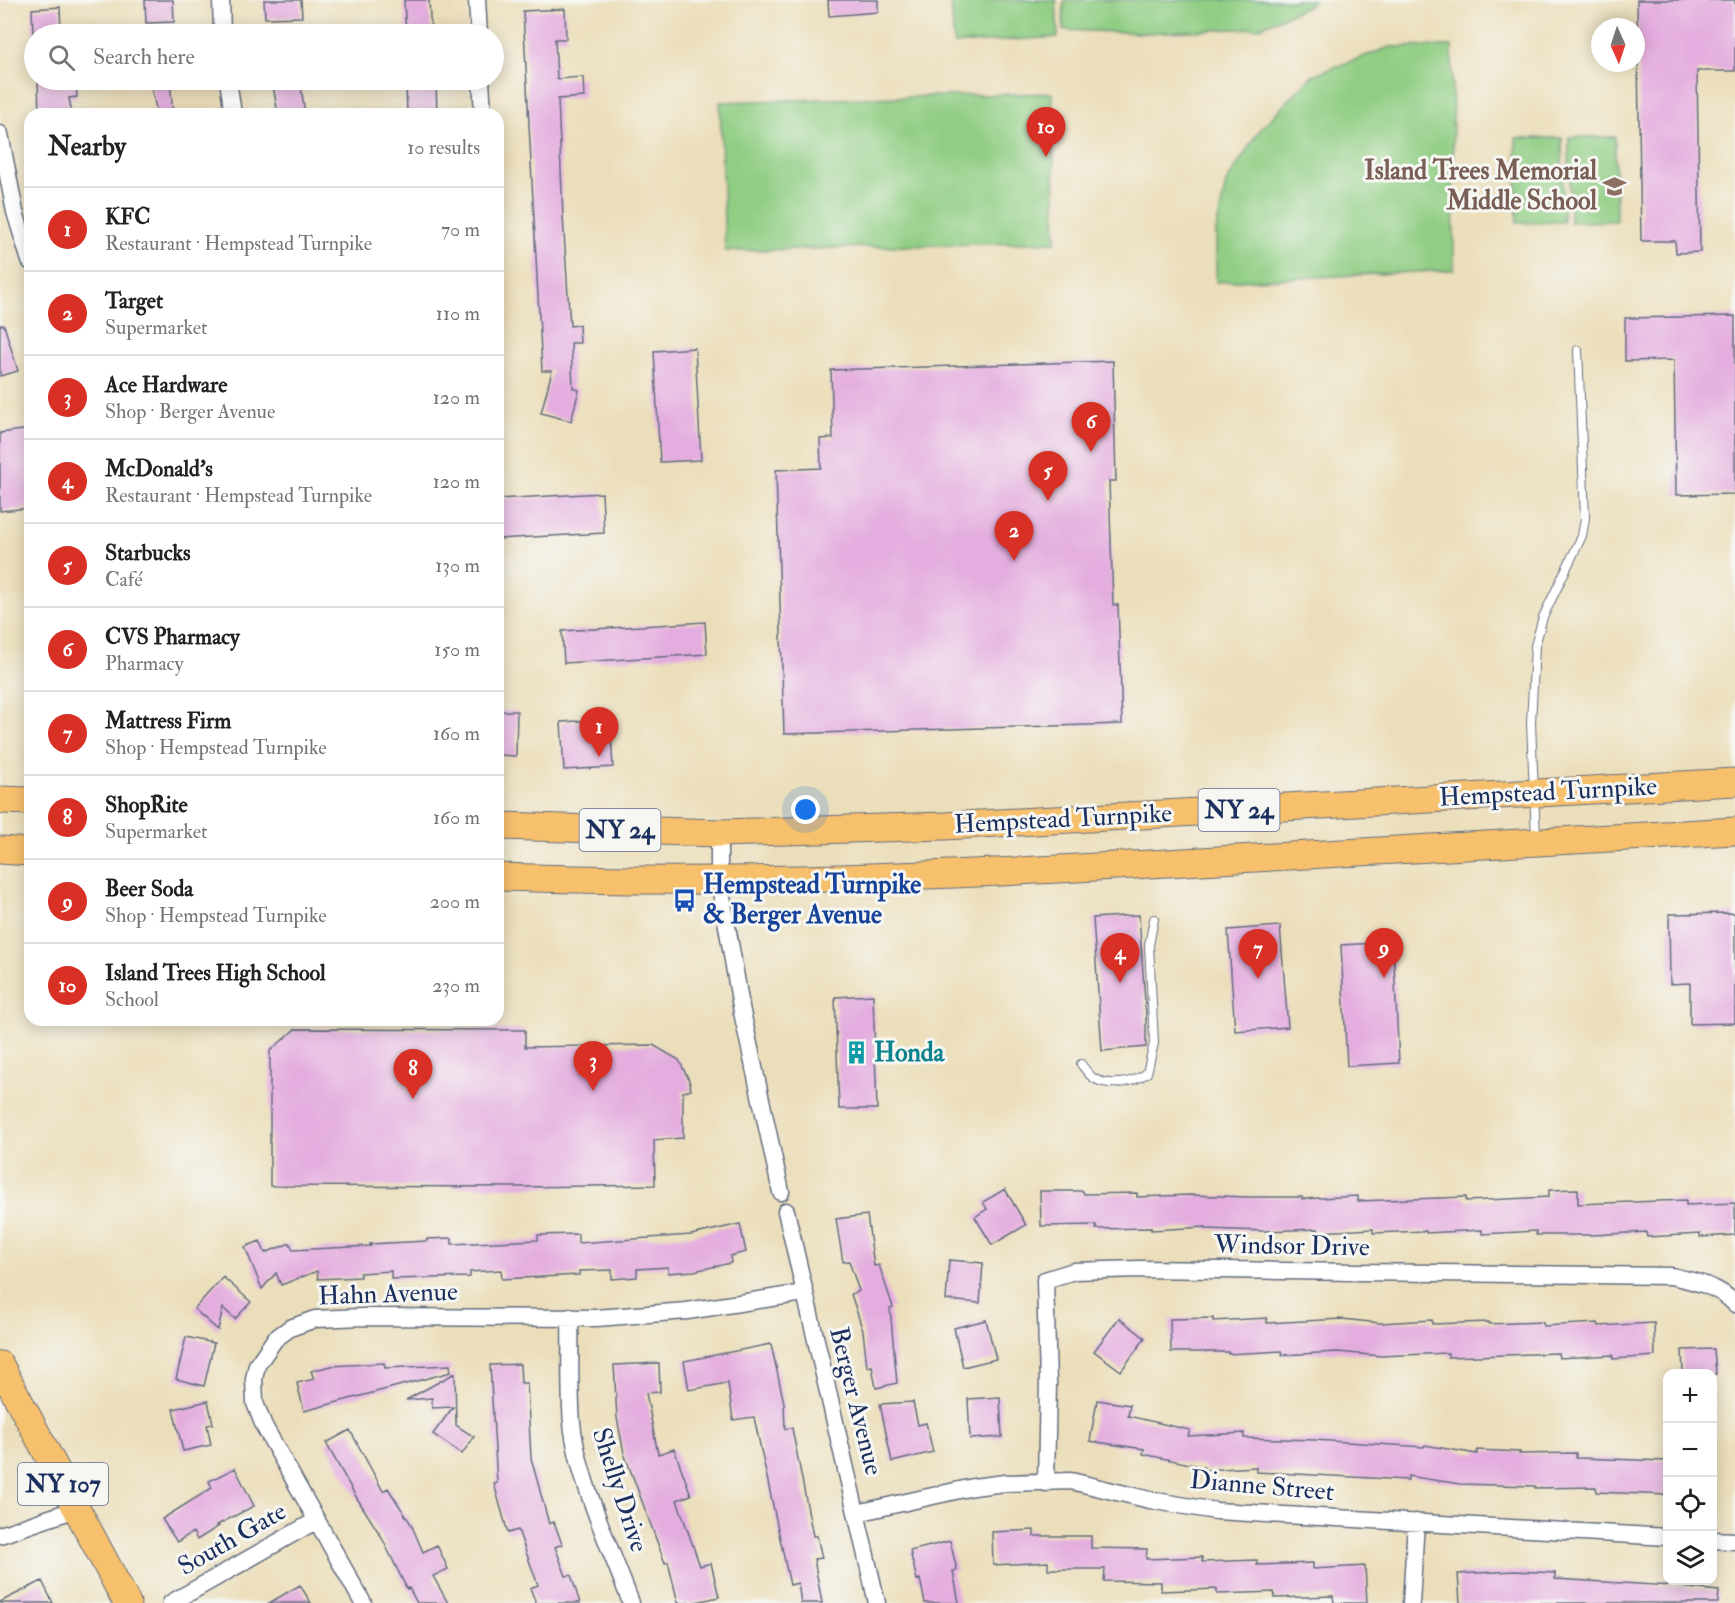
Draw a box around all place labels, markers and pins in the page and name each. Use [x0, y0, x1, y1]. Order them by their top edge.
pin: 10 [1026, 108, 1066, 157]
place label: Island Trees Memorial Middle School [1364, 155, 1597, 217]
school or university icon: Island Trees Memorial Middle School [1602, 173, 1628, 199]
pin: 6 [1072, 402, 1110, 452]
pin: 5 [1028, 452, 1068, 501]
pin: 2 [994, 512, 1034, 561]
pin: 1 [580, 708, 618, 757]
place label: Hempstead Turnpike & Berger Avenue [703, 869, 921, 932]
bus stop icon: Hempstead Turnpike & Berger Avenue [672, 887, 698, 913]
pin: 9 [1364, 928, 1404, 978]
pin: 7 [1238, 930, 1278, 979]
pin: 4 [1100, 934, 1140, 983]
place label: Honda [874, 1037, 946, 1069]
building icon: Honda [843, 1040, 869, 1066]
pin: 3 [574, 1042, 612, 1091]
pin: 8 [394, 1050, 432, 1099]

